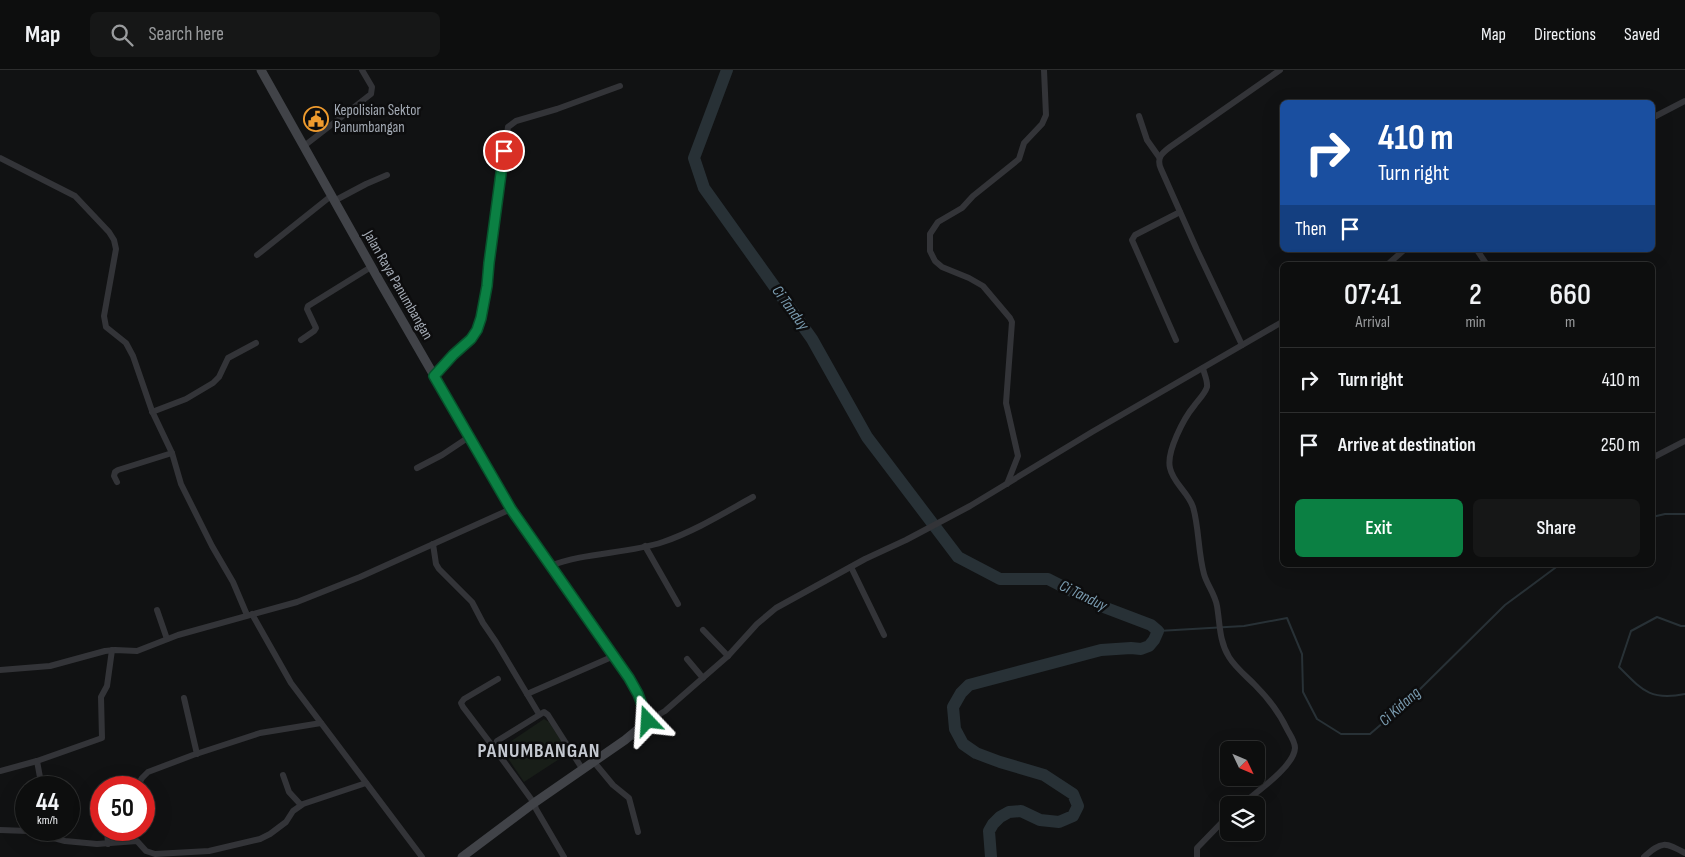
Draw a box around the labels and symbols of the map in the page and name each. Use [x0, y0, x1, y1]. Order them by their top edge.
place label: Kepolisian Sektor Panumbangan [334, 101, 422, 137]
public building icon: Kepolisian Sektor Panumbangan [303, 106, 329, 132]
pin [483, 130, 525, 172]
street label: Jalan Raya Panumbangan [359, 226, 437, 343]
water label: Ci Tanduy [767, 282, 813, 335]
water label: Ci Tanduy [1056, 576, 1111, 616]
water label: Ci Kidang [1375, 683, 1425, 731]
position arrow [621, 694, 673, 746]
district label: PANUMBANGAN [478, 739, 600, 763]
north arrow [1220, 741, 1265, 786]
speed limit sign: 50 [90, 776, 155, 841]

